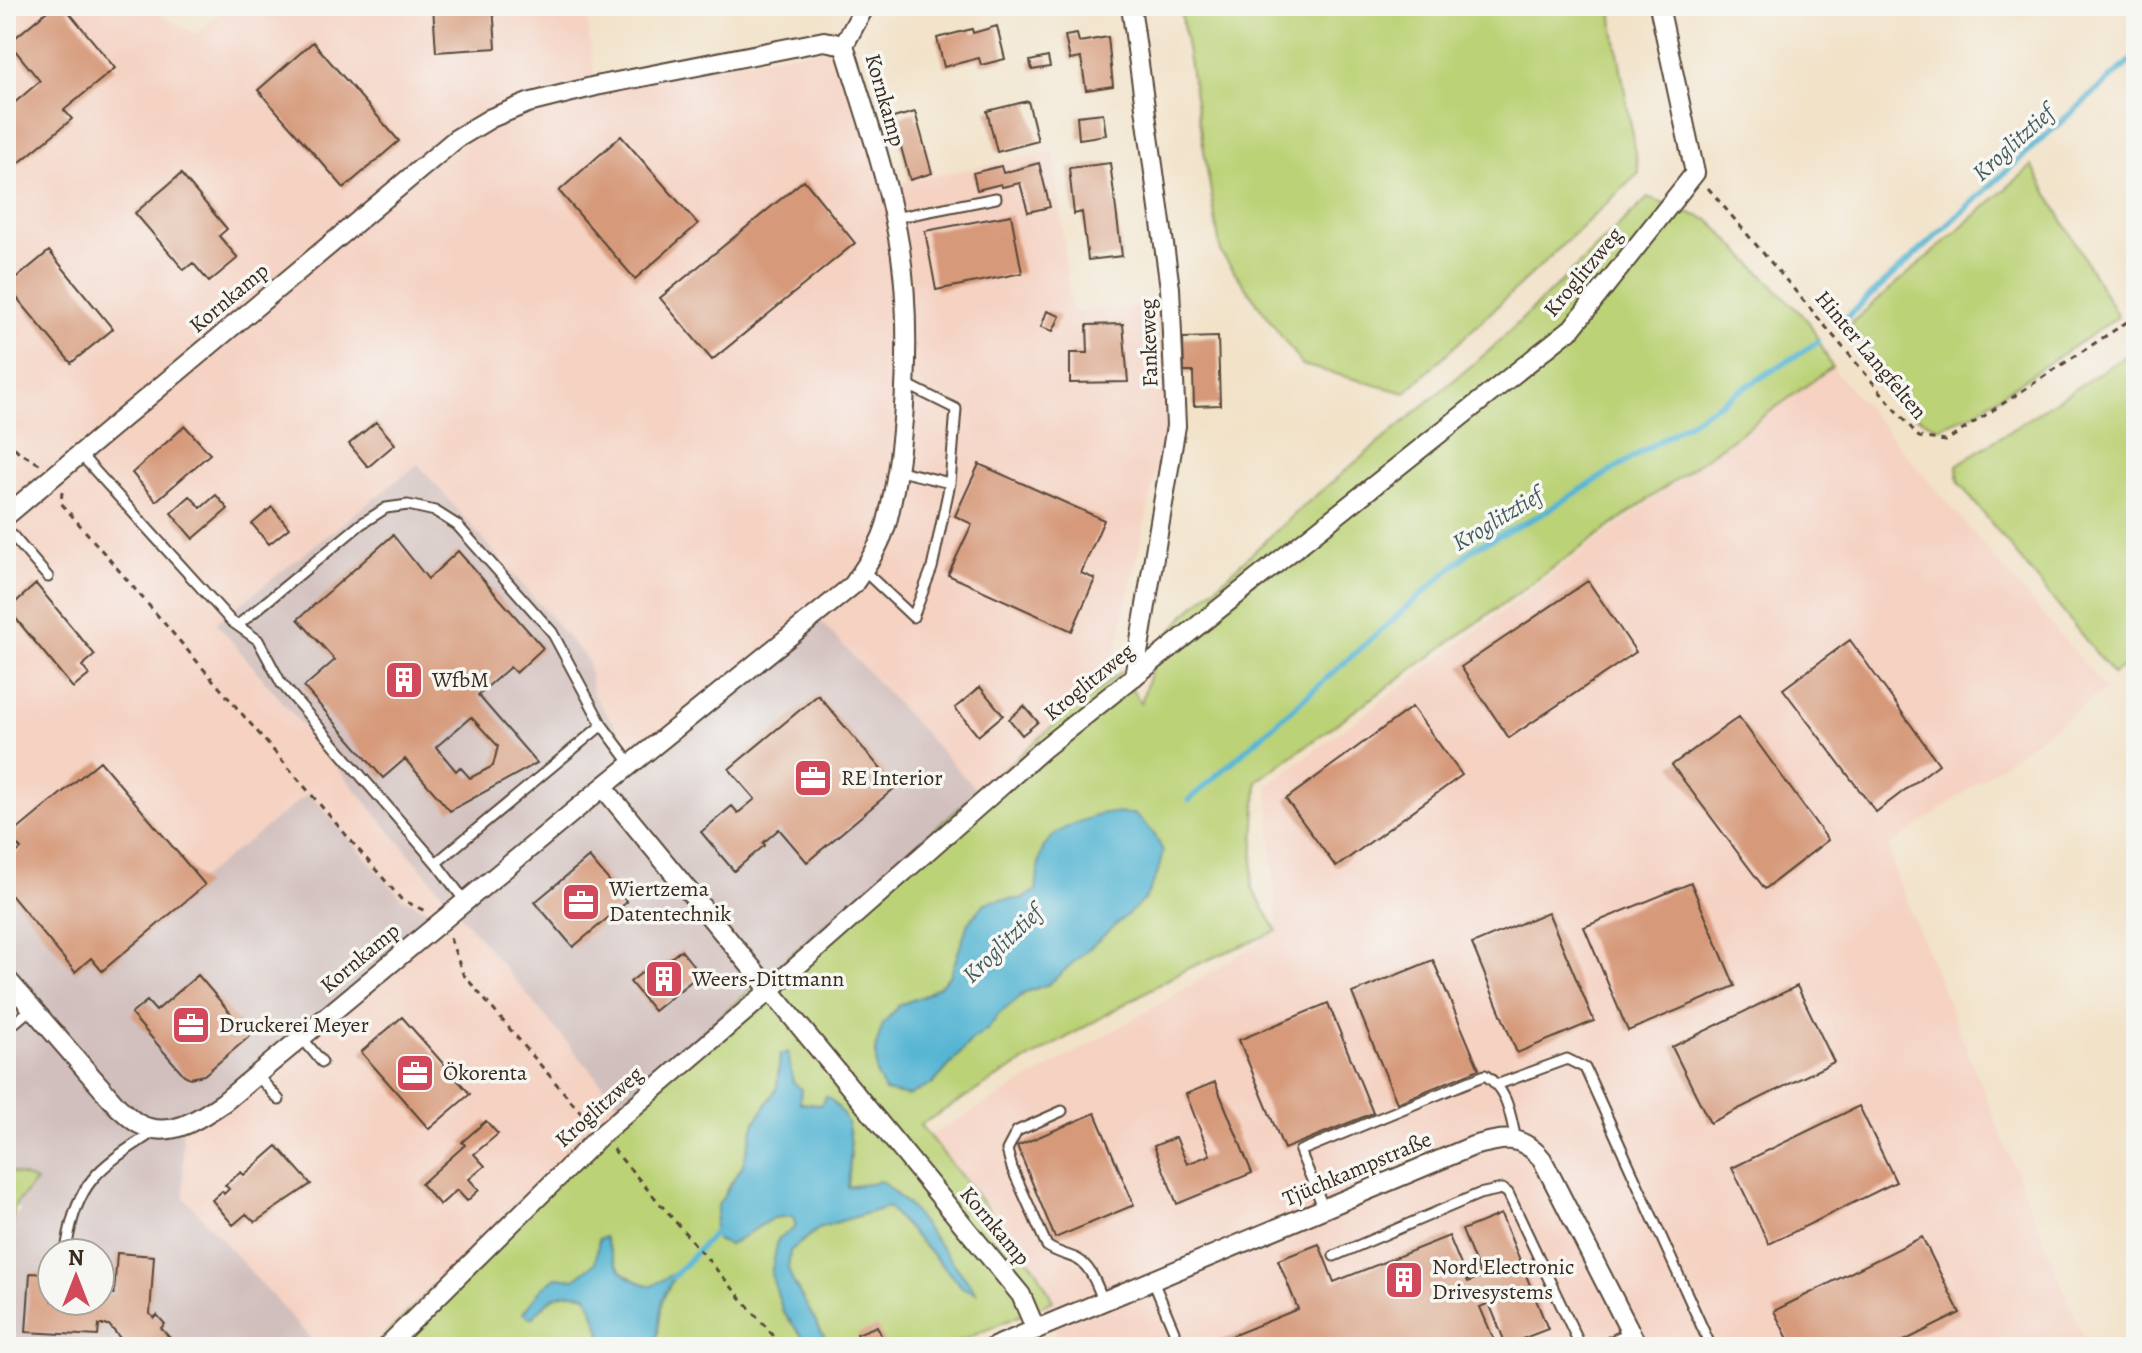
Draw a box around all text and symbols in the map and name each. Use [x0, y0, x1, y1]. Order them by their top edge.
street label: Kornkamp [857, 50, 913, 150]
water label: Kroglitztief [1965, 95, 2064, 188]
street label: Kroglitzweg [1537, 221, 1629, 323]
street label: Kornkamp [183, 256, 275, 340]
street label: Hinter Langfelten [1808, 284, 1934, 426]
street label: Fankeweg [1132, 298, 1166, 388]
water label: Kroglitztief [1446, 477, 1552, 558]
street label: Kroglitzweg [1037, 636, 1141, 728]
building icon: WfbM [383, 659, 425, 701]
place label: WfbM [431, 665, 489, 695]
office icon: RE Interior [792, 757, 834, 799]
place label: RE Interior [841, 763, 943, 793]
place label: Wiertzema Datentechnik [608, 874, 731, 929]
office icon: Wiertzema Datentechnik [560, 881, 602, 923]
water label: Kroglitztief [955, 895, 1052, 990]
street label: Kornkamp [314, 916, 406, 1000]
building icon: Weers-Dittmann [643, 958, 685, 1000]
place label: Weers-Dittmann [691, 964, 844, 994]
office icon: Druckerei Meyer [170, 1004, 212, 1046]
place label: Druckerei Meyer [219, 1010, 369, 1040]
office icon: Ökorenta [394, 1052, 436, 1094]
place label: Ökorenta [443, 1058, 528, 1088]
street label: Kroglitzweg [549, 1059, 649, 1155]
street label: Tjüchkampstraße [1278, 1124, 1436, 1214]
street label: Kornkamp [953, 1180, 1037, 1272]
north arrow [36, 1237, 116, 1317]
text: N [68, 1243, 84, 1273]
place label: Nord Electronic Drivesystems [1432, 1252, 1574, 1307]
building icon: Nord Electronic Drivesystems [1383, 1259, 1425, 1301]

